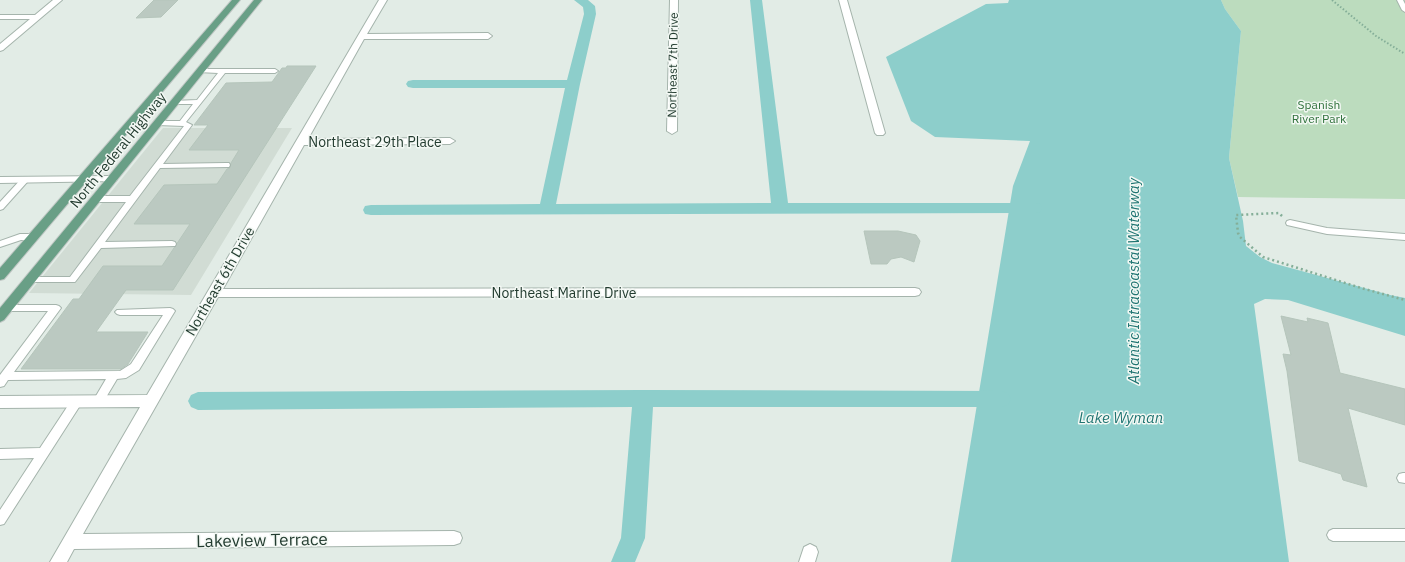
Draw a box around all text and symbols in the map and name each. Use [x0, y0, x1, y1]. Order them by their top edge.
street label: Northeast 7th Drive [664, 12, 681, 118]
street label: North Federal Highway [66, 89, 170, 211]
park label: Spanish River Park [1292, 97, 1347, 126]
street label: Northeast 29th Place [308, 133, 442, 151]
water label: Atlantic Intracoastal Waterway [1124, 177, 1143, 385]
street label: Northeast 6th Drive [181, 223, 259, 339]
street label: Northeast Marine Drive [492, 284, 637, 302]
water label: Lake Wyman [1079, 408, 1163, 427]
street label: Lakeview Terrace [196, 528, 328, 552]

